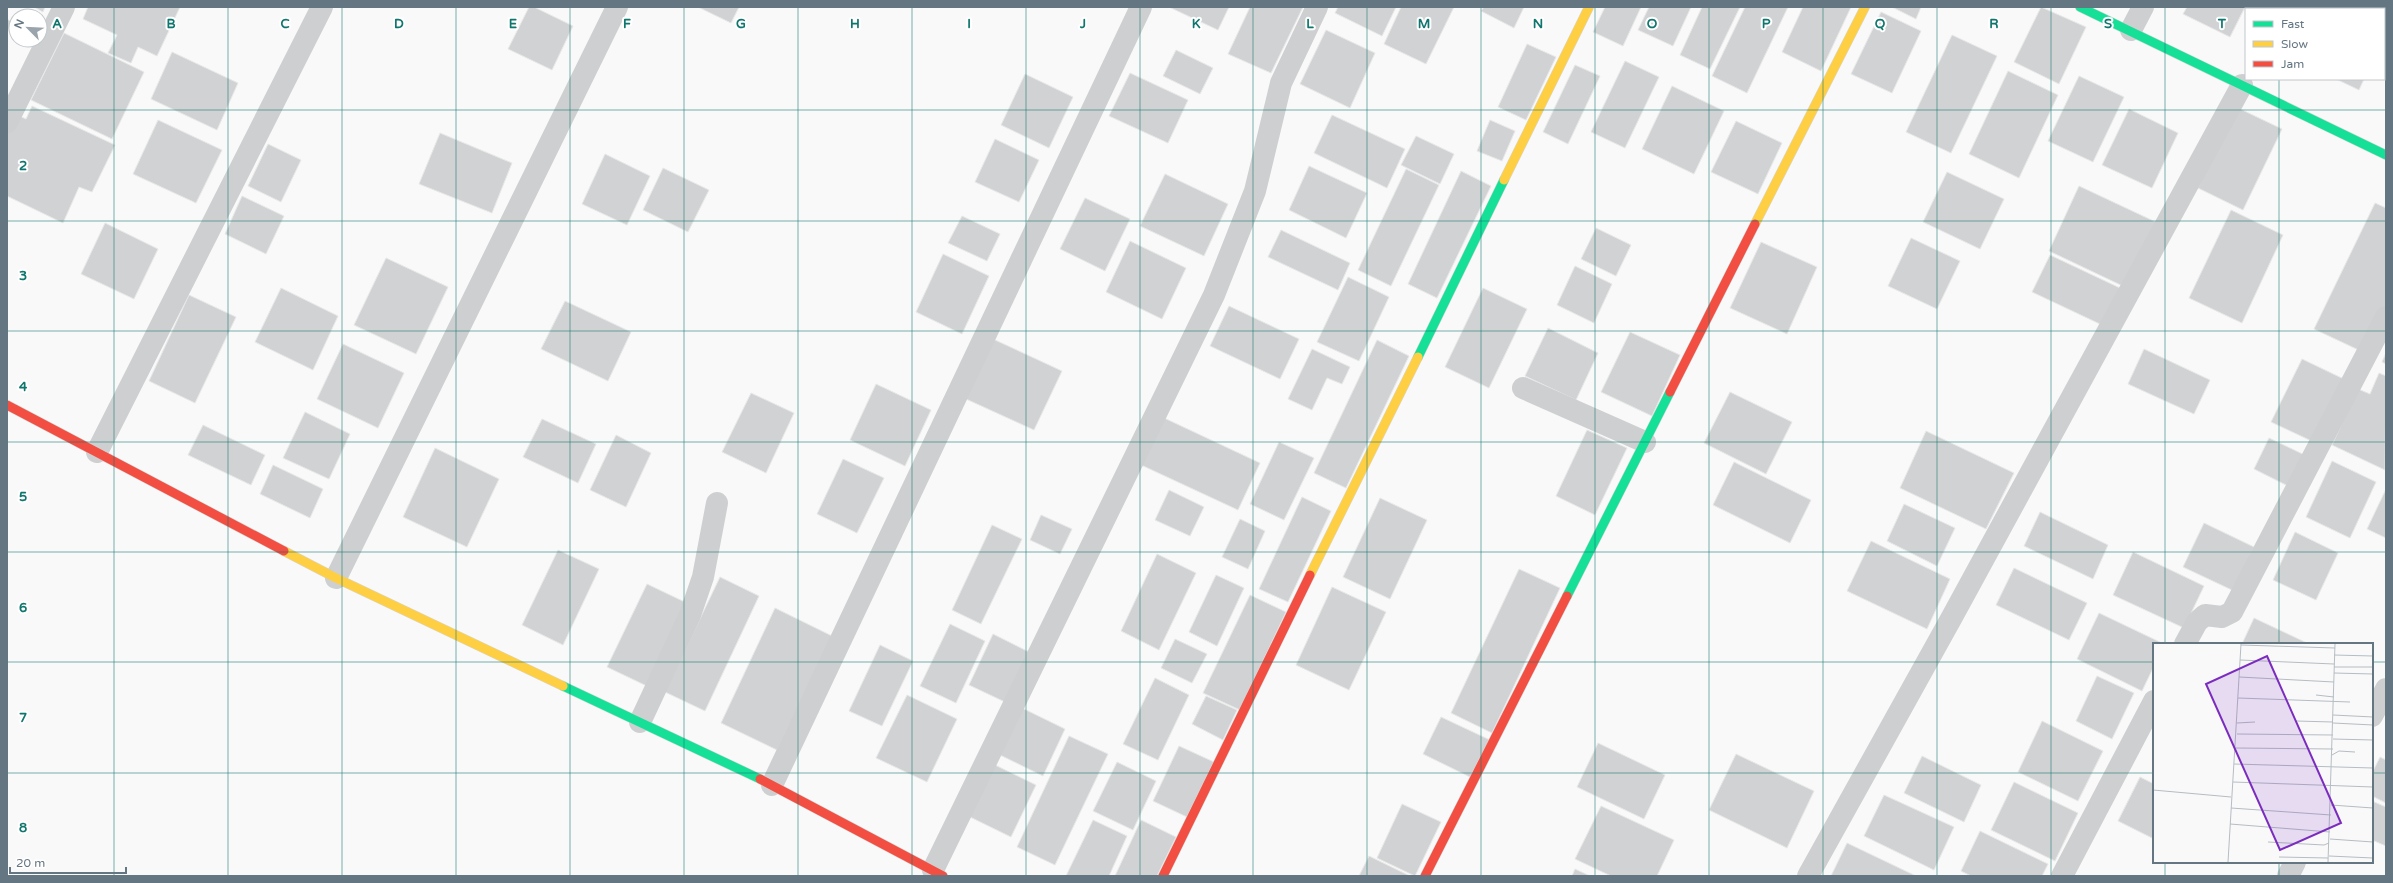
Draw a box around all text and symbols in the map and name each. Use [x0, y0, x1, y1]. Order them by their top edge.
north arrow [8, 8, 48, 48]
legend [2245, 8, 2385, 80]
text: A [52, 16, 62, 32]
text: B [166, 16, 176, 32]
text: C [280, 16, 290, 32]
text: D [394, 16, 404, 32]
text: E [509, 16, 517, 32]
text: F [623, 16, 631, 32]
text: G [736, 16, 746, 32]
text: H [850, 16, 860, 32]
text: I [967, 16, 971, 32]
text: J [1079, 16, 1086, 32]
text: K [1192, 16, 1201, 32]
text: L [1306, 16, 1314, 32]
text: M [1418, 16, 1430, 32]
text: N [1533, 16, 1543, 32]
text: O [1647, 16, 1658, 32]
text: P [1762, 16, 1771, 32]
text: Q [1875, 16, 1886, 32]
text: R [1989, 16, 1999, 32]
text: S [2104, 16, 2112, 32]
text: T [2217, 16, 2227, 32]
text: N [12, 17, 27, 31]
text: Fast [2281, 17, 2305, 31]
text: Slow [2281, 37, 2308, 51]
text: Jam [2281, 57, 2304, 71]
text: 2 [19, 158, 27, 174]
text: 3 [19, 268, 27, 284]
text: 4 [19, 379, 28, 395]
text: 5 [19, 489, 27, 505]
text: 6 [19, 600, 27, 616]
inset map [2153, 643, 2373, 863]
text: 7 [19, 710, 27, 726]
text: 8 [19, 820, 27, 836]
scale bar [10, 849, 126, 875]
text: 20 m [16, 856, 45, 870]

